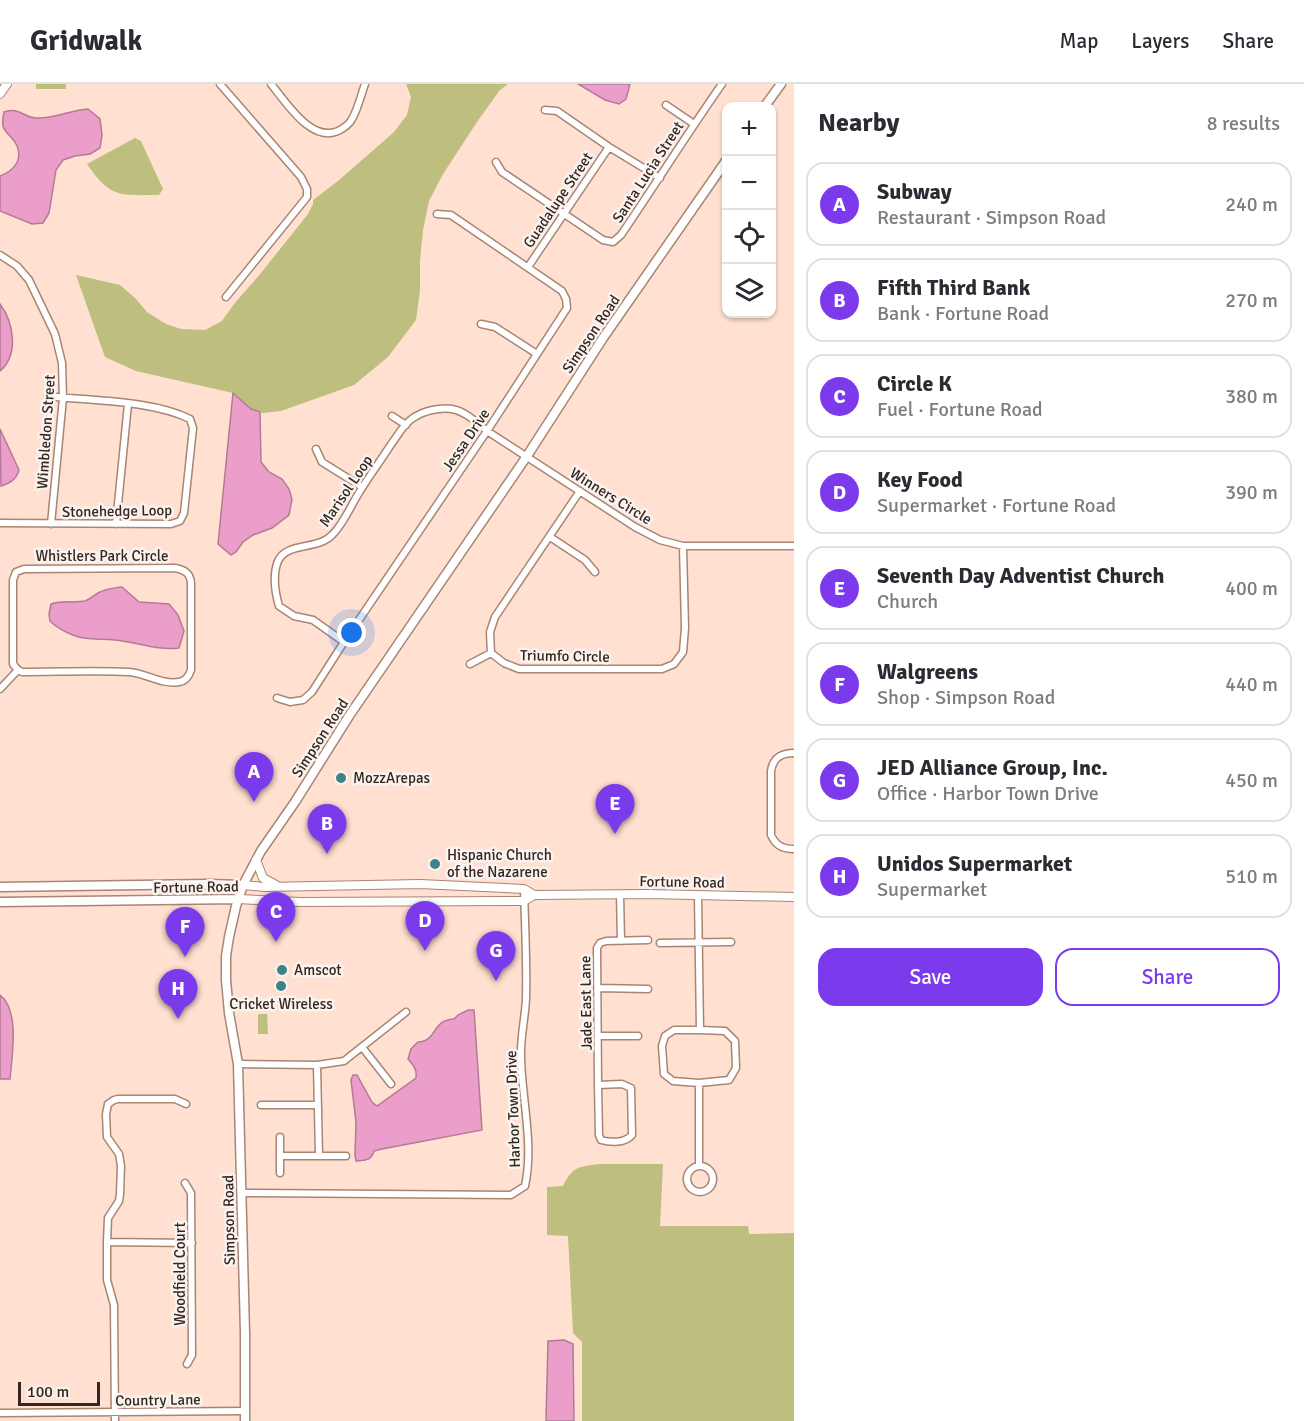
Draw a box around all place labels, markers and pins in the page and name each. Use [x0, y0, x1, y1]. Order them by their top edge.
pin: A [234, 752, 274, 802]
place label: MozzArepas [353, 769, 431, 787]
marker: MozzArepas [334, 771, 348, 785]
pin: E [596, 784, 634, 834]
pin: B [308, 804, 346, 854]
place label: Hispanic Church of the Nazarene [447, 846, 552, 881]
marker: Hispanic Church of the Nazarene [428, 857, 442, 871]
pin: C [256, 892, 296, 942]
pin: D [406, 902, 444, 951]
pin: F [166, 908, 204, 957]
pin: G [476, 932, 516, 981]
place label: Amscot [294, 961, 342, 979]
marker: Amscot [275, 963, 289, 977]
pin: H [158, 970, 198, 1019]
marker: Cricket Wireless [274, 979, 288, 993]
place label: Cricket Wireless [229, 995, 333, 1013]

